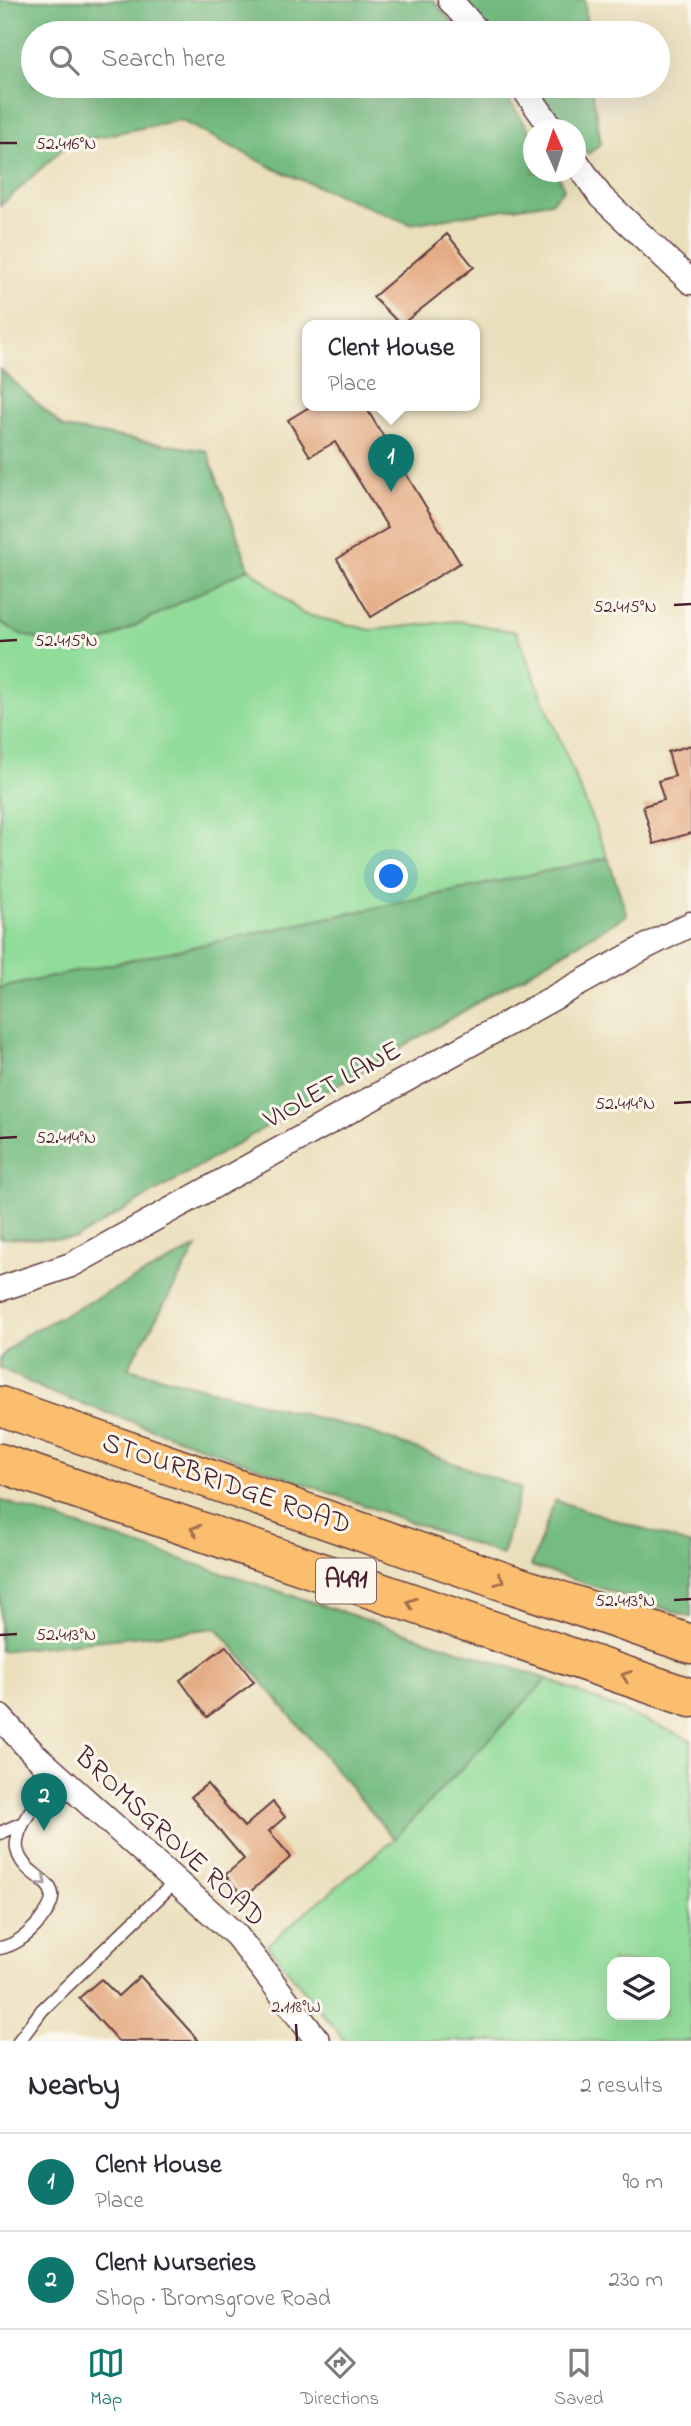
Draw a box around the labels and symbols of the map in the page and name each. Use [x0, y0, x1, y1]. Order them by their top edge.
north arrow [523, 119, 586, 182]
text: 52.416°N [36, 132, 96, 158]
pin: 1 [368, 434, 414, 492]
text: 52.415°N [593, 595, 657, 621]
text: 52.415°N [34, 629, 98, 655]
your location [374, 859, 408, 893]
street label: VIOLET LANE [256, 1031, 409, 1141]
text: 52.414°N [595, 1092, 655, 1118]
text: 52.414°N [36, 1126, 96, 1152]
street label: STOURBRIDGE ROAD [96, 1423, 356, 1547]
one-way arrow [190, 1524, 202, 1538]
road number: A491 [316, 1558, 376, 1604]
one-way arrow [493, 1572, 505, 1586]
text: 52.413°N [595, 1589, 655, 1615]
one-way arrow [405, 1597, 417, 1611]
text: 52.413°N [36, 1623, 96, 1649]
one-way arrow [621, 1670, 633, 1684]
street label: BROMSGROVE ROAD [63, 1737, 274, 1938]
pin: 2 [21, 1773, 67, 1831]
one-way arrow [34, 1873, 47, 1885]
text: 2.118°W [271, 1995, 321, 2021]

